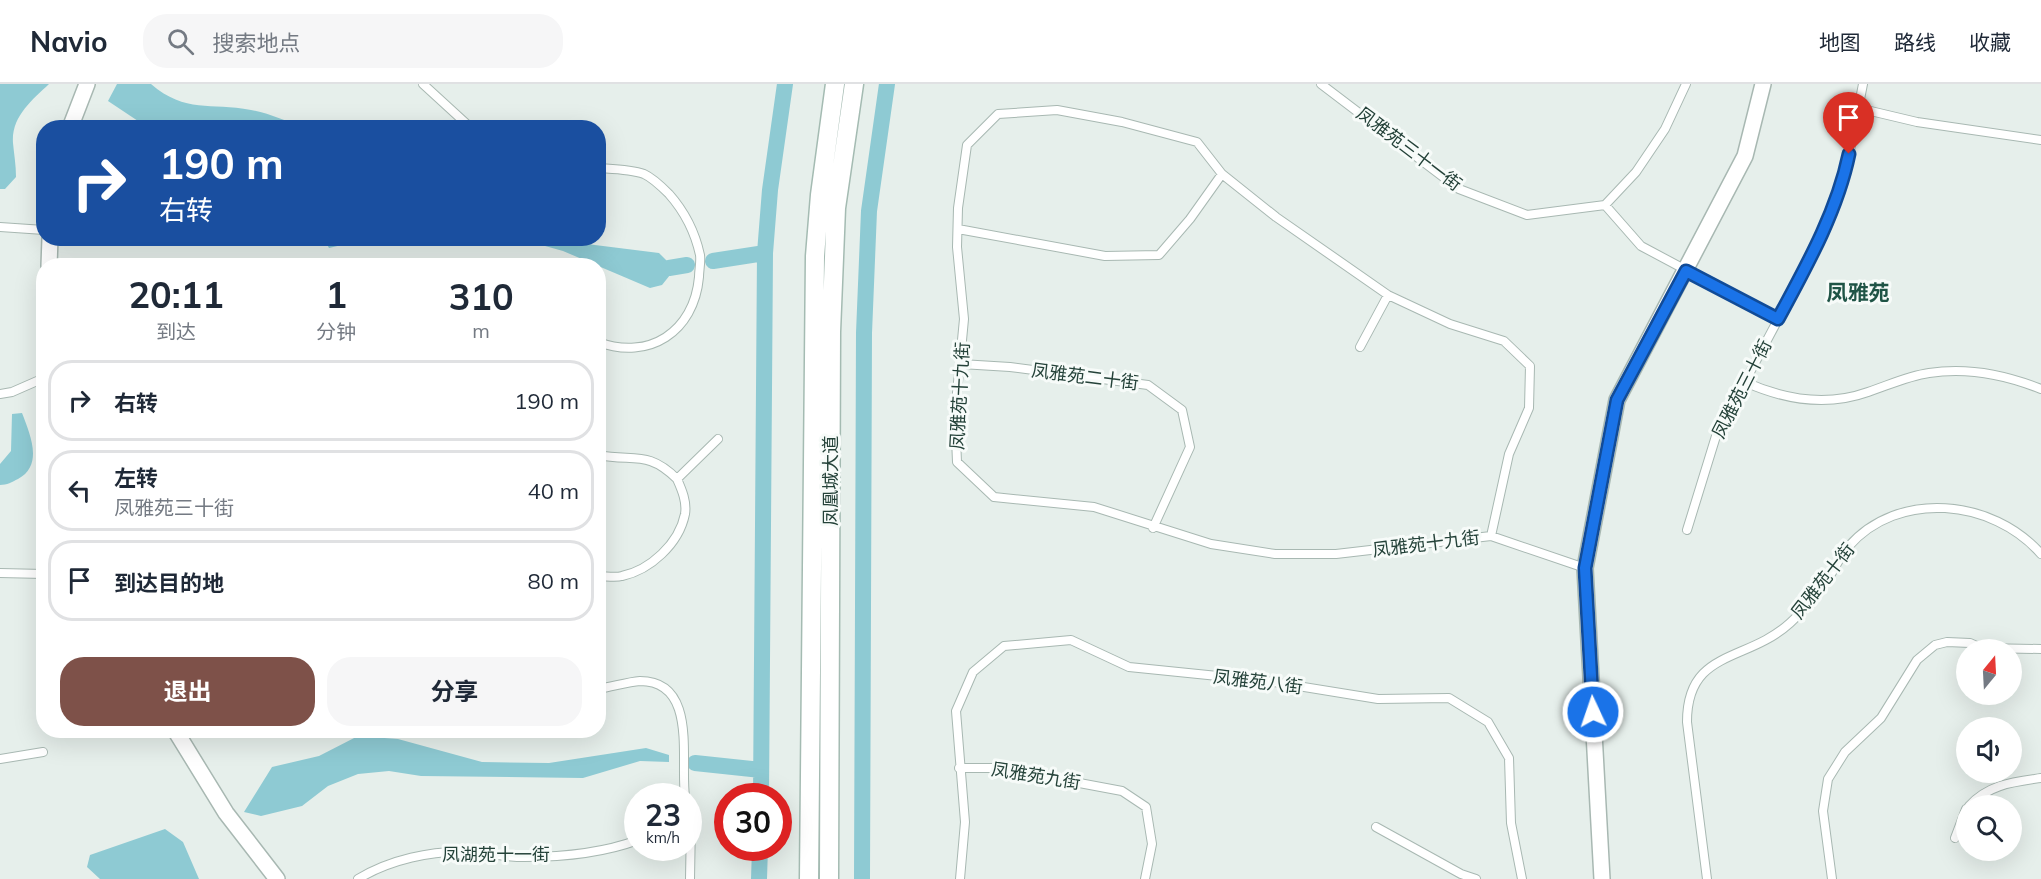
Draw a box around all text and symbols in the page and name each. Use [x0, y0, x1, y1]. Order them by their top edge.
search box [143, 14, 563, 68]
text: Navio [30, 24, 107, 59]
icon: search [164, 25, 197, 58]
text: 搜索地点 [212, 29, 301, 57]
text: 地图 [1819, 29, 1861, 55]
text: 路线 [1894, 29, 1936, 55]
text: 收藏 [1969, 29, 2011, 55]
pin [1823, 92, 1874, 154]
icon: arrive [1832, 101, 1865, 134]
street label: 凤雅苑三十一街 [1352, 102, 1467, 196]
text: 190 m [159, 137, 284, 190]
icon: right [60, 144, 138, 222]
text: 右转 [159, 193, 213, 227]
text: 20:11 [128, 272, 224, 317]
text: 1 [325, 272, 347, 317]
text: 310 [449, 274, 514, 319]
district label: 凤雅苑 [1827, 279, 1890, 305]
text: m [472, 318, 490, 343]
text: 到达 [156, 319, 196, 344]
text: 分钟 [316, 319, 356, 344]
street label: 凤雅苑三十街 [1707, 335, 1776, 442]
street label: 凤雅苑十九街 [945, 341, 974, 451]
street label: 凤雅苑二十街 [1030, 359, 1140, 394]
icon: right [63, 384, 96, 417]
text: 190 m [514, 387, 579, 415]
text: 右转 [114, 389, 158, 417]
street label: 凤凰城大道 [819, 436, 842, 526]
text: 左转 [114, 464, 158, 492]
icon: left [63, 474, 96, 507]
text: 40 m [528, 477, 579, 505]
text: 凤雅苑三十街 [114, 495, 234, 520]
street label: 凤雅苑十九街 [1371, 526, 1481, 561]
street label: 凤雅苑十街 [1786, 538, 1859, 623]
icon: arrive [63, 564, 96, 597]
text: 80 m [528, 567, 579, 595]
text: 到达目的地 [114, 569, 224, 597]
north arrow [1956, 639, 2022, 705]
map controls [1956, 639, 2022, 861]
button: 退出 [60, 657, 315, 726]
button: 分享 [327, 657, 582, 726]
street label: 凤雅苑八街 [1212, 665, 1304, 698]
position arrow [1561, 680, 1625, 744]
button: sound [1956, 717, 2022, 783]
street label: 凤雅苑九街 [990, 757, 1082, 794]
speed limit sign: 30 [714, 783, 792, 861]
button: search [1956, 795, 2022, 861]
text: 23 [645, 796, 681, 834]
text: km/h [646, 828, 680, 847]
street label: 凤湖苑十一街 [442, 843, 550, 866]

